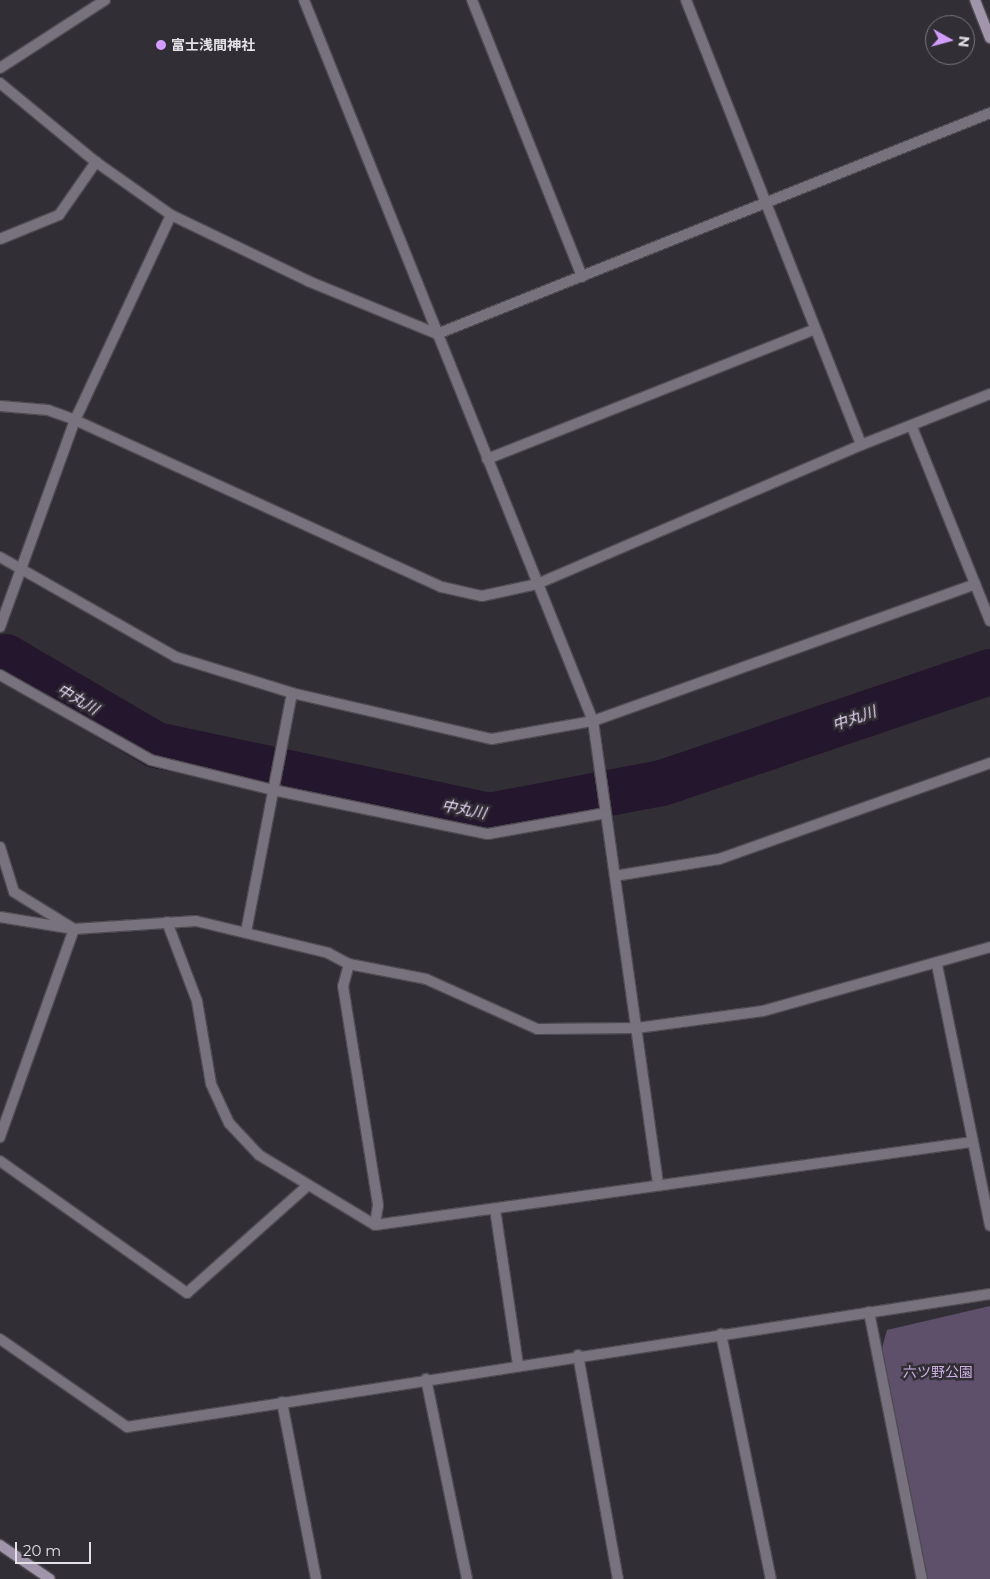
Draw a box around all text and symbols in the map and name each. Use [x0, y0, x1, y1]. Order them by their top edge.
north arrow [925, 15, 975, 65]
text: N [954, 35, 974, 48]
place label: 富士浅間神社 [171, 37, 255, 53]
marker: 富士浅間神社 [155, 39, 167, 51]
water label: 中丸川 [54, 680, 102, 718]
water label: 中丸川 [830, 702, 878, 734]
water label: 中丸川 [440, 796, 488, 822]
park label: 六ツ野公園 [903, 1364, 973, 1380]
scale bar [18, 1532, 94, 1564]
text: 20 m [23, 1541, 61, 1560]

